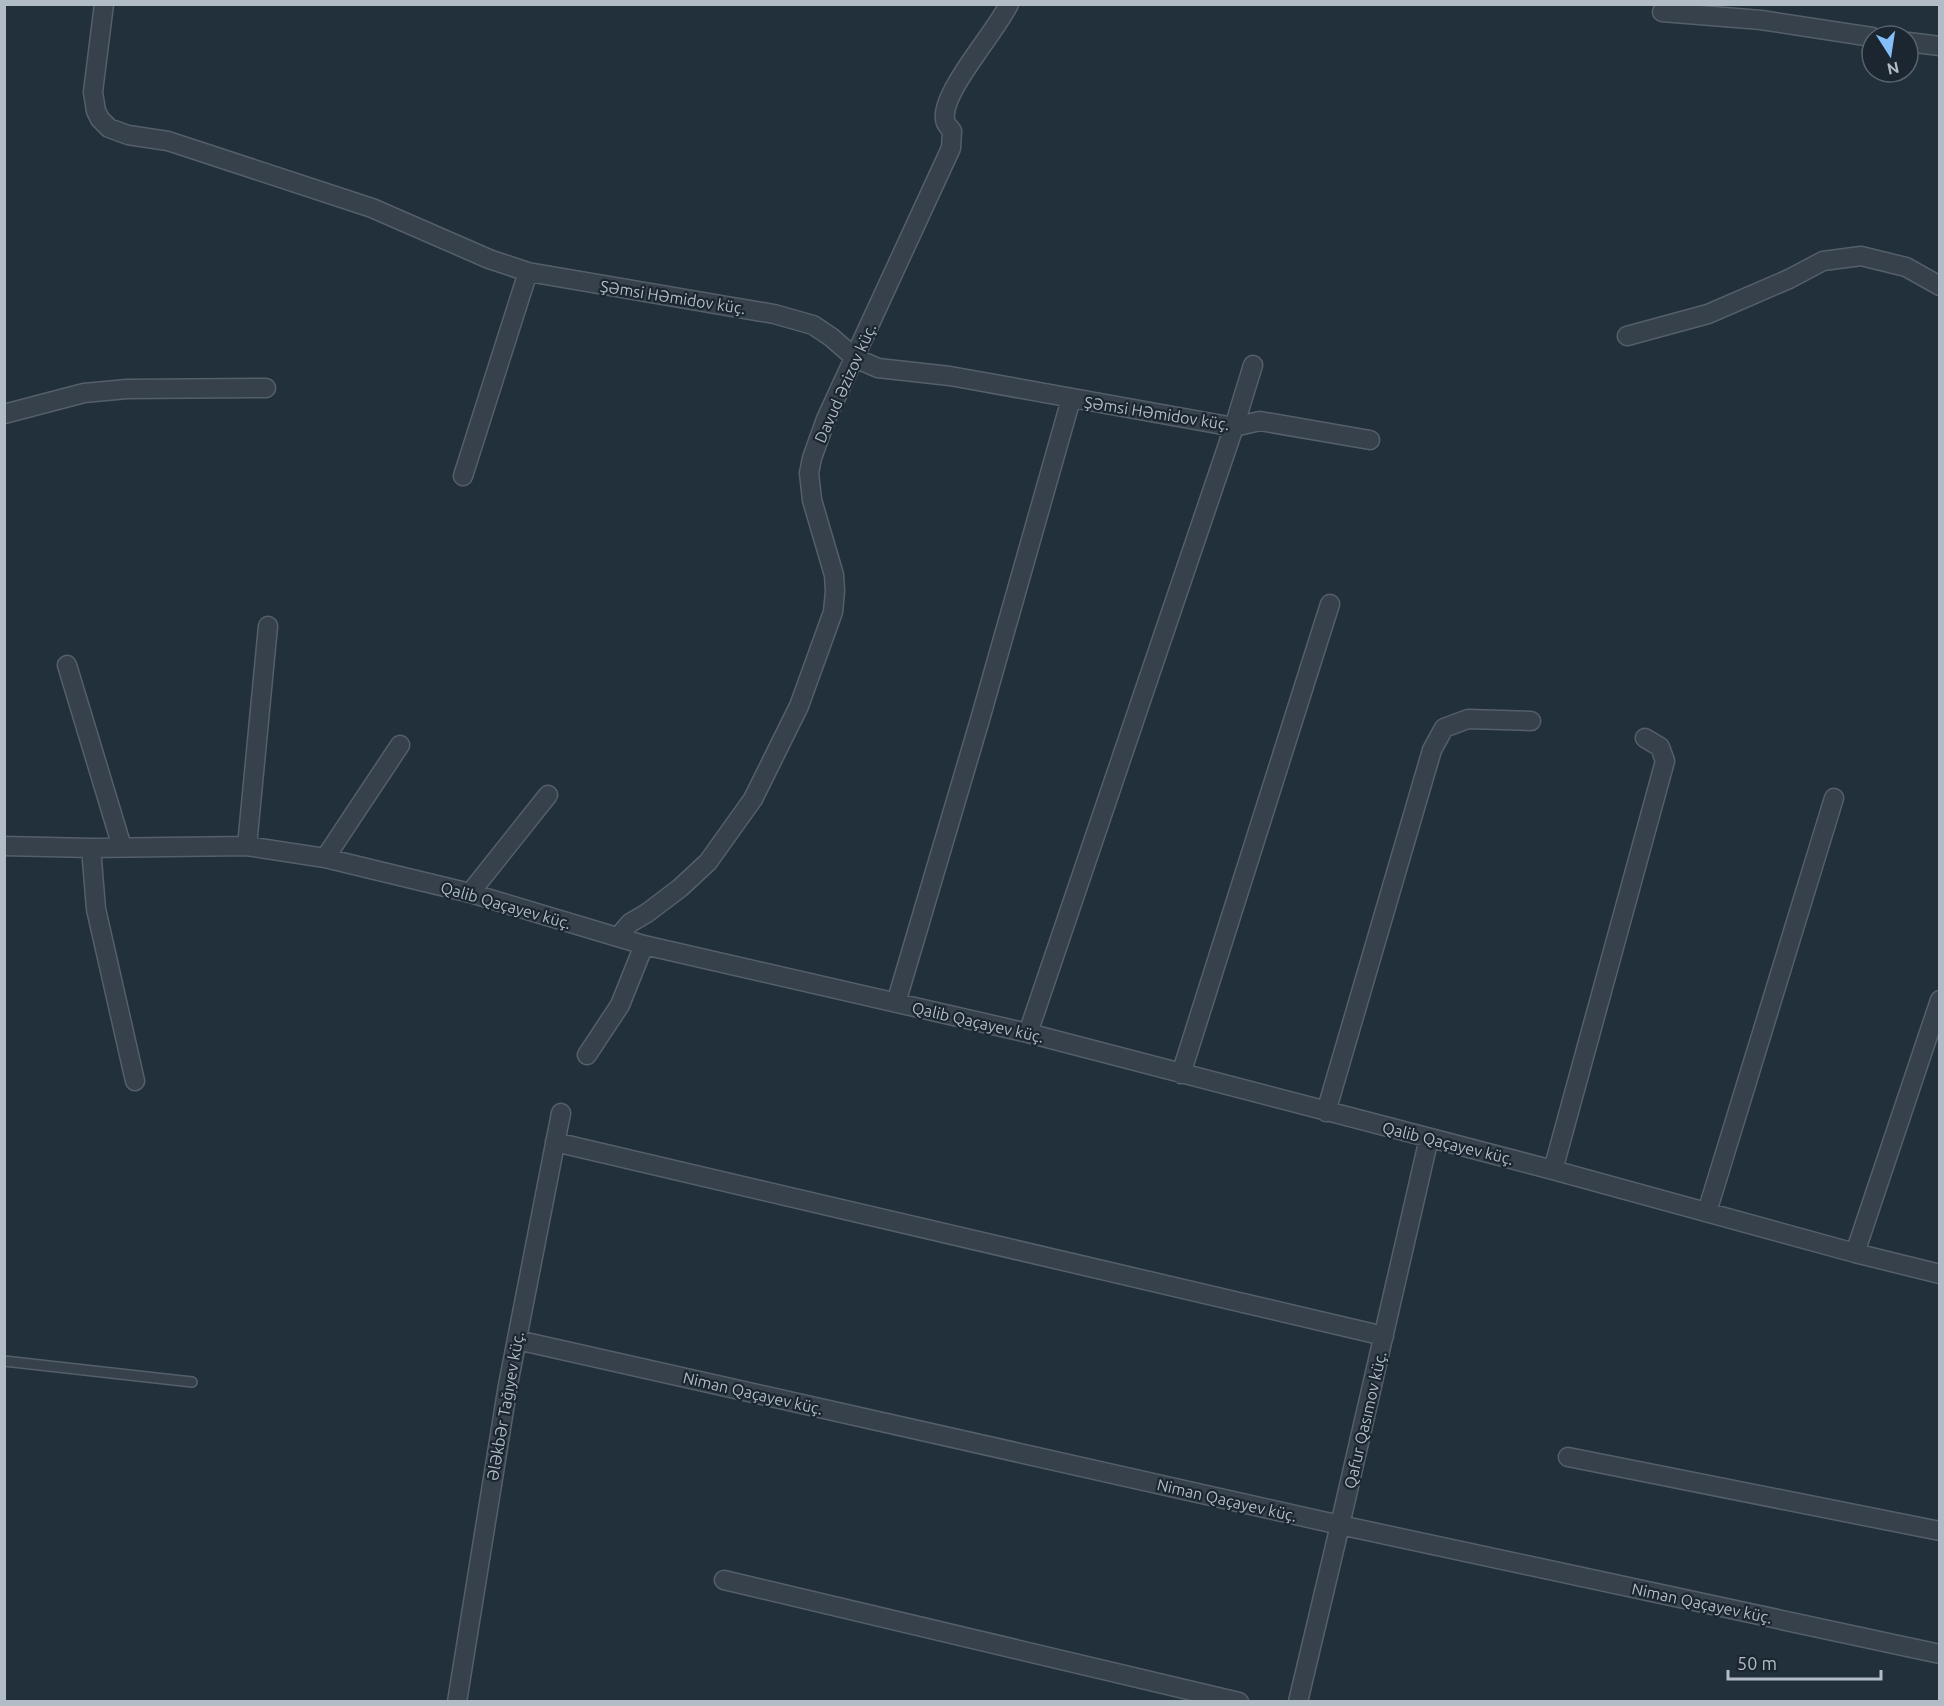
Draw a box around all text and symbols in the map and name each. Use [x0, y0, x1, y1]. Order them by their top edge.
north arrow [1860, 24, 1920, 84]
text: N [1885, 59, 1901, 79]
street label: Şəmsi Həmidov küç. [599, 277, 747, 317]
street label: Davud Əzizov küç. [811, 321, 879, 445]
street label: Şəmsi Həmidov küç. [1083, 393, 1231, 433]
street label: Qalib Qaçayev küç. [439, 878, 573, 932]
street label: Qalib Qaçayev küç. [910, 998, 1046, 1046]
street label: Qalib Qaçayev küç. [1380, 1118, 1516, 1168]
street label: Ələkbər Tağıyev küç. [483, 1330, 527, 1482]
street label: Qafur Qasımov küç. [1340, 1350, 1390, 1490]
street label: Niman Qaçayev küç. [681, 1368, 825, 1418]
street label: Niman Qaçayev küç. [1155, 1475, 1299, 1525]
street label: Niman Qaçayev küç. [1630, 1579, 1774, 1627]
scale bar [1728, 1643, 1881, 1681]
text: 50 m [1737, 1653, 1777, 1673]

